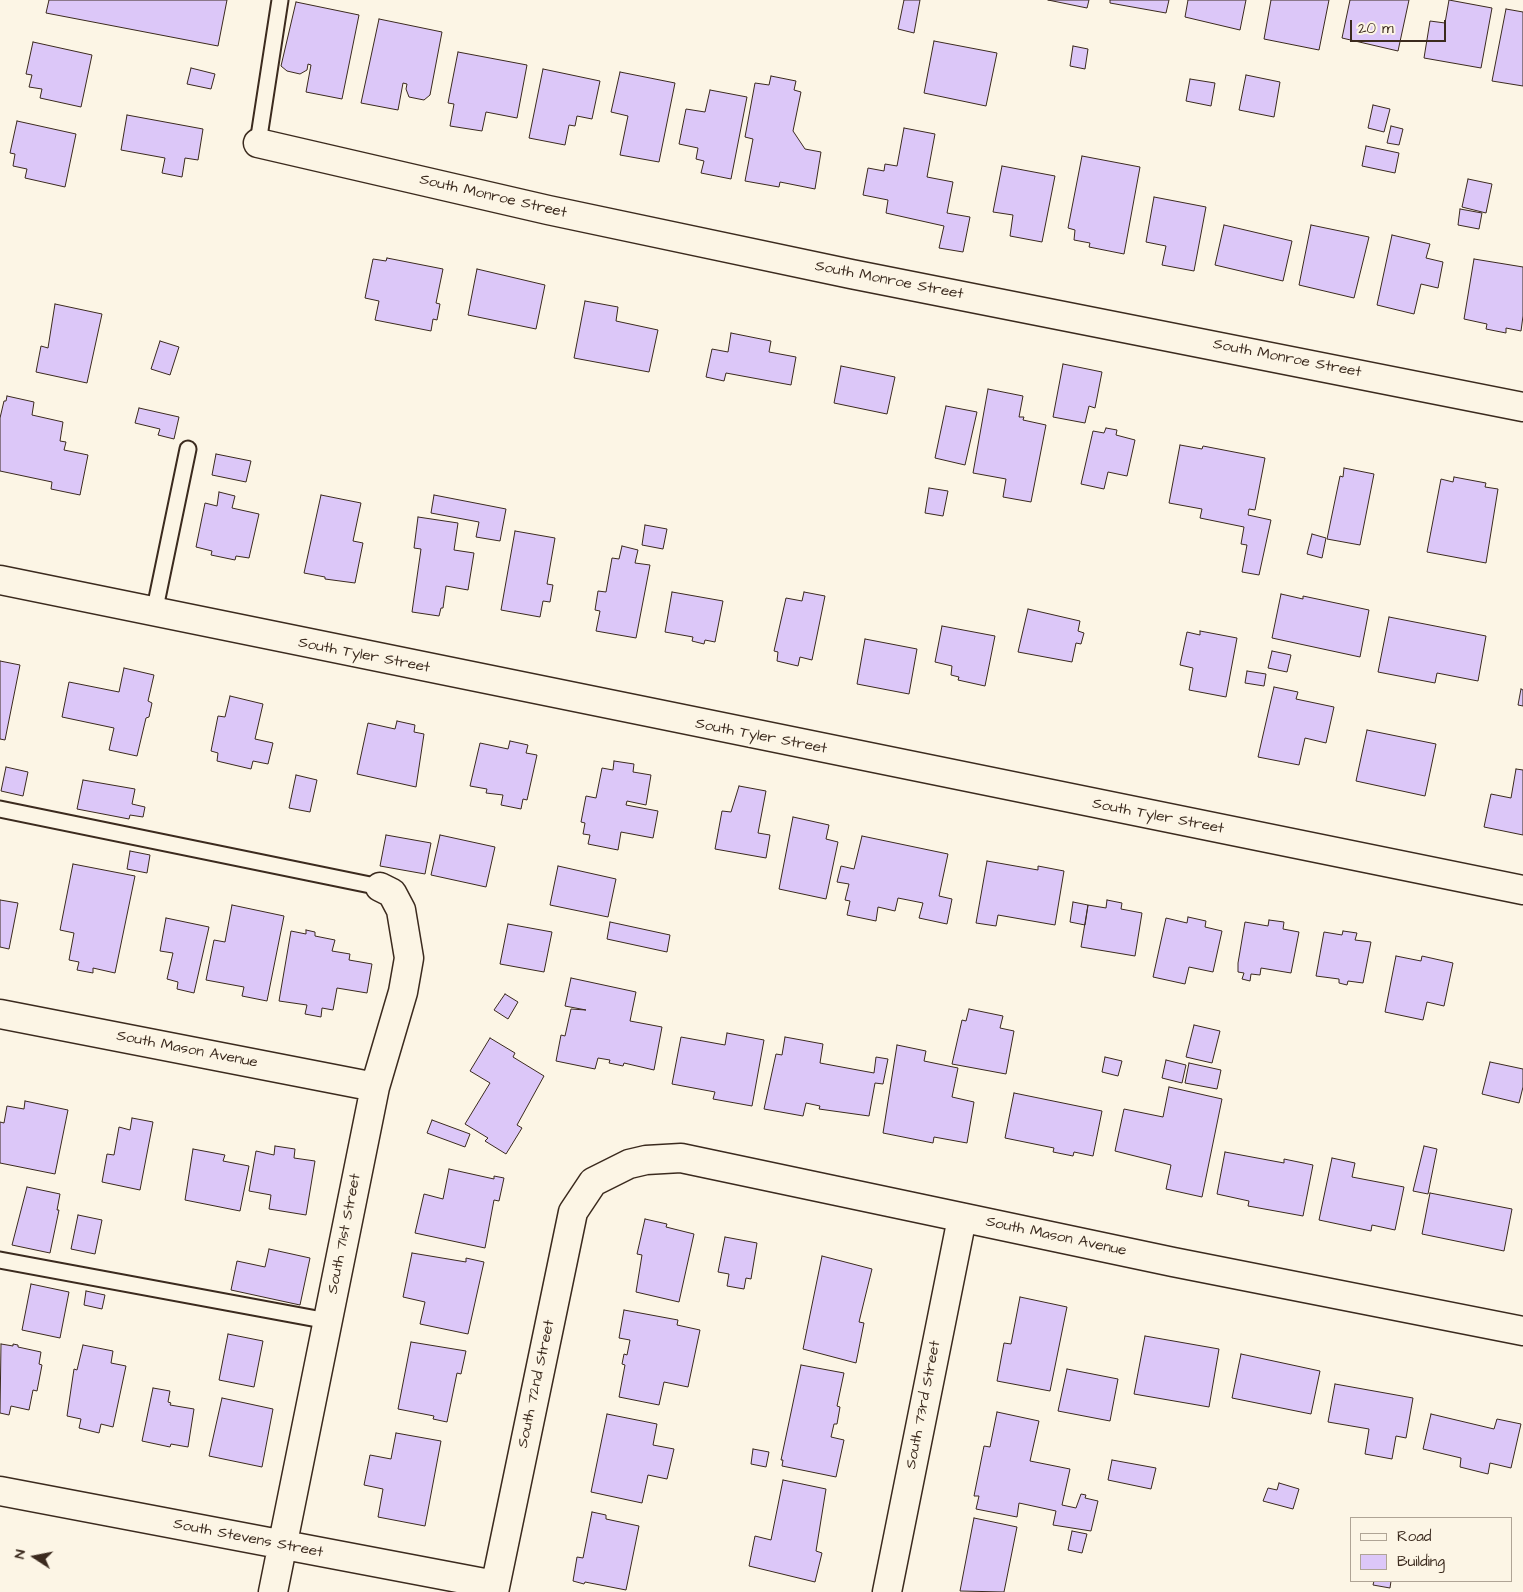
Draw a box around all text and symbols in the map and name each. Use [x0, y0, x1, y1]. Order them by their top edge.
scale bar [1353, 10, 1449, 42]
text: 20 m [1358, 18, 1394, 39]
street label: South Monroe Street [418, 171, 568, 223]
street label: South Monroe Street [813, 258, 965, 304]
street label: South Monroe Street [1211, 336, 1363, 382]
street label: South Tyler Street [297, 634, 431, 678]
street label: South Tyler Street [694, 715, 828, 759]
street label: South Tyler Street [1091, 795, 1225, 839]
street label: South Mason Avenue [115, 1027, 259, 1073]
street label: South 71st Street [325, 1172, 365, 1296]
street label: South Mason Avenue [984, 1213, 1128, 1261]
street label: South 72nd Street [515, 1318, 559, 1450]
street label: South 73rd Street [903, 1339, 945, 1471]
street label: South Stevens Street [172, 1516, 324, 1562]
legend [1350, 1517, 1513, 1582]
text: Road [1397, 1526, 1431, 1547]
north arrow [10, 1532, 60, 1582]
text: N [10, 1548, 31, 1560]
text: Building [1397, 1551, 1445, 1572]

